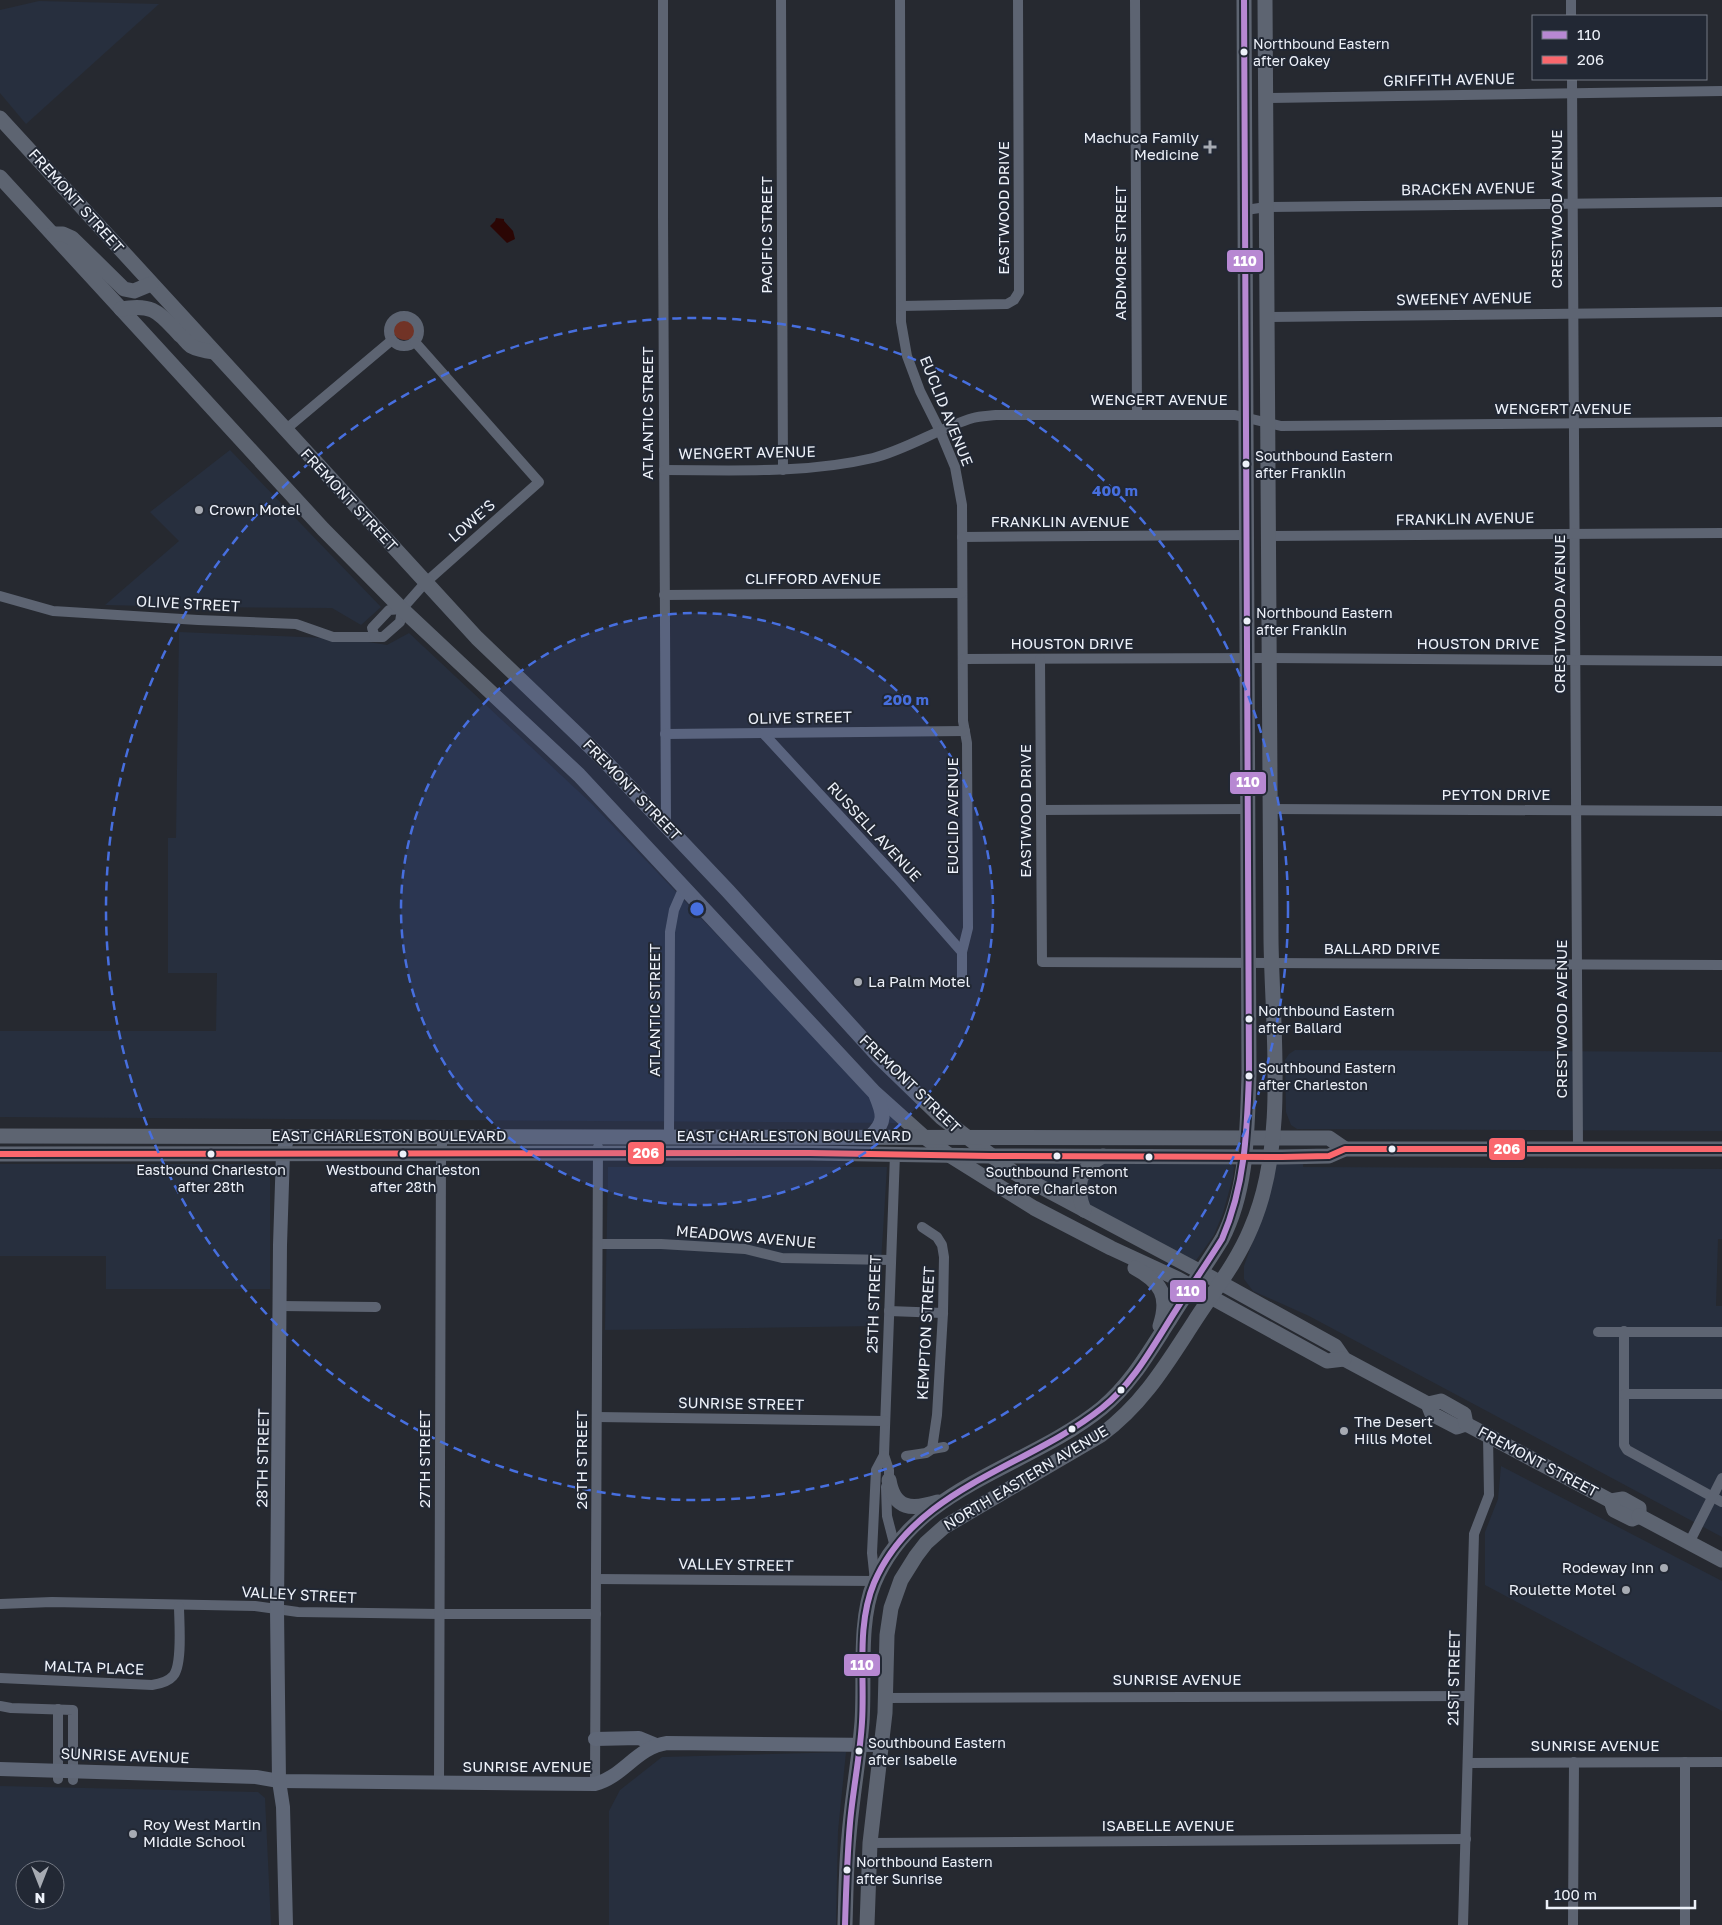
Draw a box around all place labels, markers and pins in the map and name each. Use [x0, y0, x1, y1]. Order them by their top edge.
place label: Northbound Eastern after Oakey [1253, 35, 1390, 69]
marker: Northbound Eastern after Oakey [1239, 47, 1249, 57]
place label: Machuca Family Medicine [1083, 128, 1200, 163]
marker: Machuca Family Medicine [1203, 140, 1217, 154]
place label: Southbound Eastern after Franklin [1255, 447, 1393, 481]
marker: Southbound Eastern after Franklin [1241, 459, 1251, 469]
place label: Crown Motel [209, 500, 300, 518]
marker: Crown Motel [193, 504, 205, 516]
place label: Northbound Eastern after Franklin [1256, 604, 1393, 638]
marker: Northbound Eastern after Franklin [1242, 616, 1252, 626]
centre of rings [688, 900, 706, 918]
place label: La Palm Motel [868, 972, 971, 990]
marker: La Palm Motel [852, 976, 864, 988]
place label: Northbound Eastern after Ballard [1258, 1002, 1395, 1036]
marker: Northbound Eastern after Ballard [1244, 1014, 1254, 1024]
place label: Southbound Eastern after Charleston [1258, 1059, 1396, 1093]
marker: Southbound Eastern after Charleston [1244, 1071, 1254, 1081]
unlabelled marker [1387, 1144, 1397, 1154]
marker: Eastbound Charleston after 28th [206, 1149, 216, 1159]
marker: Westbound Charleston after 28th [398, 1149, 408, 1159]
marker: Southbound Fremont before Charleston [1052, 1151, 1062, 1161]
unlabelled marker [1144, 1152, 1154, 1162]
place label: Eastbound Charleston after 28th [136, 1161, 286, 1195]
place label: Westbound Charleston after 28th [326, 1161, 480, 1195]
place label: Southbound Fremont before Charleston [986, 1163, 1128, 1197]
unlabelled marker [1116, 1385, 1126, 1395]
place label: The Desert Hills Motel [1354, 1412, 1433, 1447]
unlabelled marker [1067, 1424, 1077, 1434]
marker: The Desert Hills Motel [1338, 1425, 1350, 1437]
place label: Rodeway Inn [1562, 1558, 1654, 1576]
marker: Rodeway Inn [1658, 1562, 1670, 1574]
place label: Roulette Motel [1509, 1580, 1616, 1598]
marker: Roulette Motel [1620, 1584, 1632, 1596]
place label: Southbound Eastern after Isabelle [868, 1734, 1006, 1768]
marker: Southbound Eastern after Isabelle [854, 1746, 864, 1756]
place label: Roy West Martin Middle School [143, 1815, 261, 1850]
marker: Roy West Martin Middle School [127, 1828, 139, 1840]
place label: Northbound Eastern after Sunrise [856, 1853, 993, 1887]
marker: Northbound Eastern after Sunrise [842, 1865, 852, 1875]

